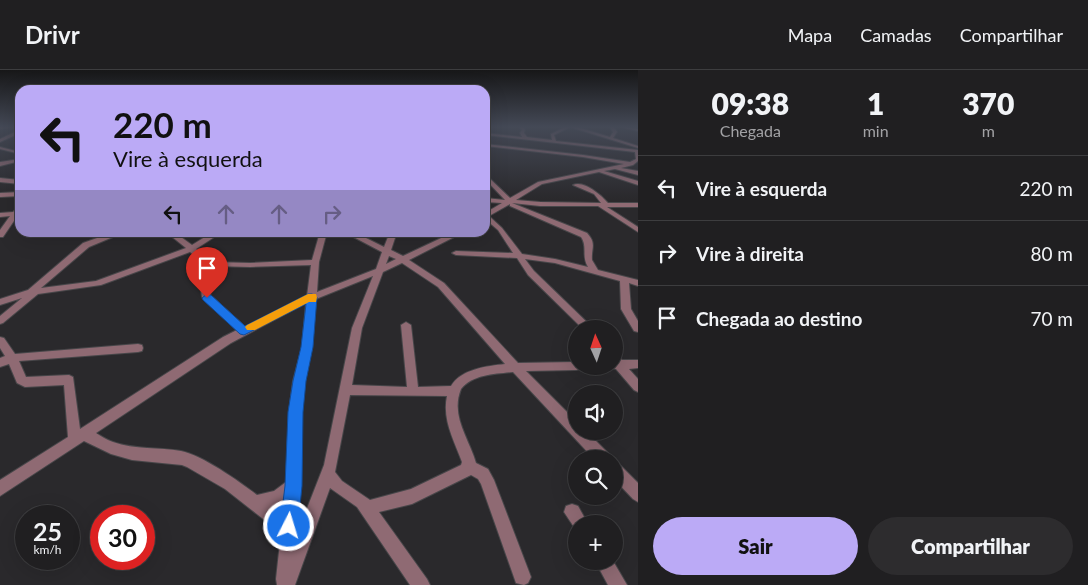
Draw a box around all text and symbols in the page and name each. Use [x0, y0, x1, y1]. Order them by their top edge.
text: Drivr [25, 20, 80, 49]
text: Mapa [788, 24, 832, 46]
text: Camadas [860, 24, 932, 46]
text: Compartilhar [960, 24, 1063, 46]
text: 09:38 [712, 85, 789, 121]
text: 1 [867, 85, 884, 121]
text: 370 [962, 85, 1014, 121]
text: 220 m [113, 103, 212, 145]
icon: left [30, 105, 95, 170]
text: Chegada [720, 121, 781, 140]
text: min [863, 121, 889, 140]
text: m [982, 121, 995, 140]
text: Vire à esquerda [113, 145, 263, 172]
icon: left [653, 174, 681, 202]
text: Vire à esquerda [696, 177, 827, 200]
text: 220 m [1019, 177, 1073, 200]
icon: left [159, 200, 187, 228]
icon: ahead [212, 200, 240, 228]
icon: ahead [265, 200, 293, 228]
icon: right [318, 200, 346, 228]
icon: right [653, 239, 681, 267]
text: Vire à direita [696, 242, 804, 265]
text: 80 m [1030, 242, 1073, 265]
pin [186, 247, 228, 298]
icon: arrive [193, 254, 221, 282]
icon: arrive [653, 304, 681, 332]
text: Chegada ao destino [696, 307, 862, 330]
text: 70 m [1030, 307, 1073, 330]
north arrow [568, 320, 622, 375]
map controls [568, 320, 623, 570]
button: sound [568, 385, 623, 440]
button: search [568, 450, 623, 505]
position arrow [262, 499, 314, 551]
speed limit sign: 30 [90, 505, 155, 570]
button: + [568, 515, 623, 570]
text: 25 [33, 516, 62, 546]
button: Sair [653, 517, 858, 575]
button: Compartilhar [868, 517, 1073, 575]
text: km/h [33, 542, 62, 557]

